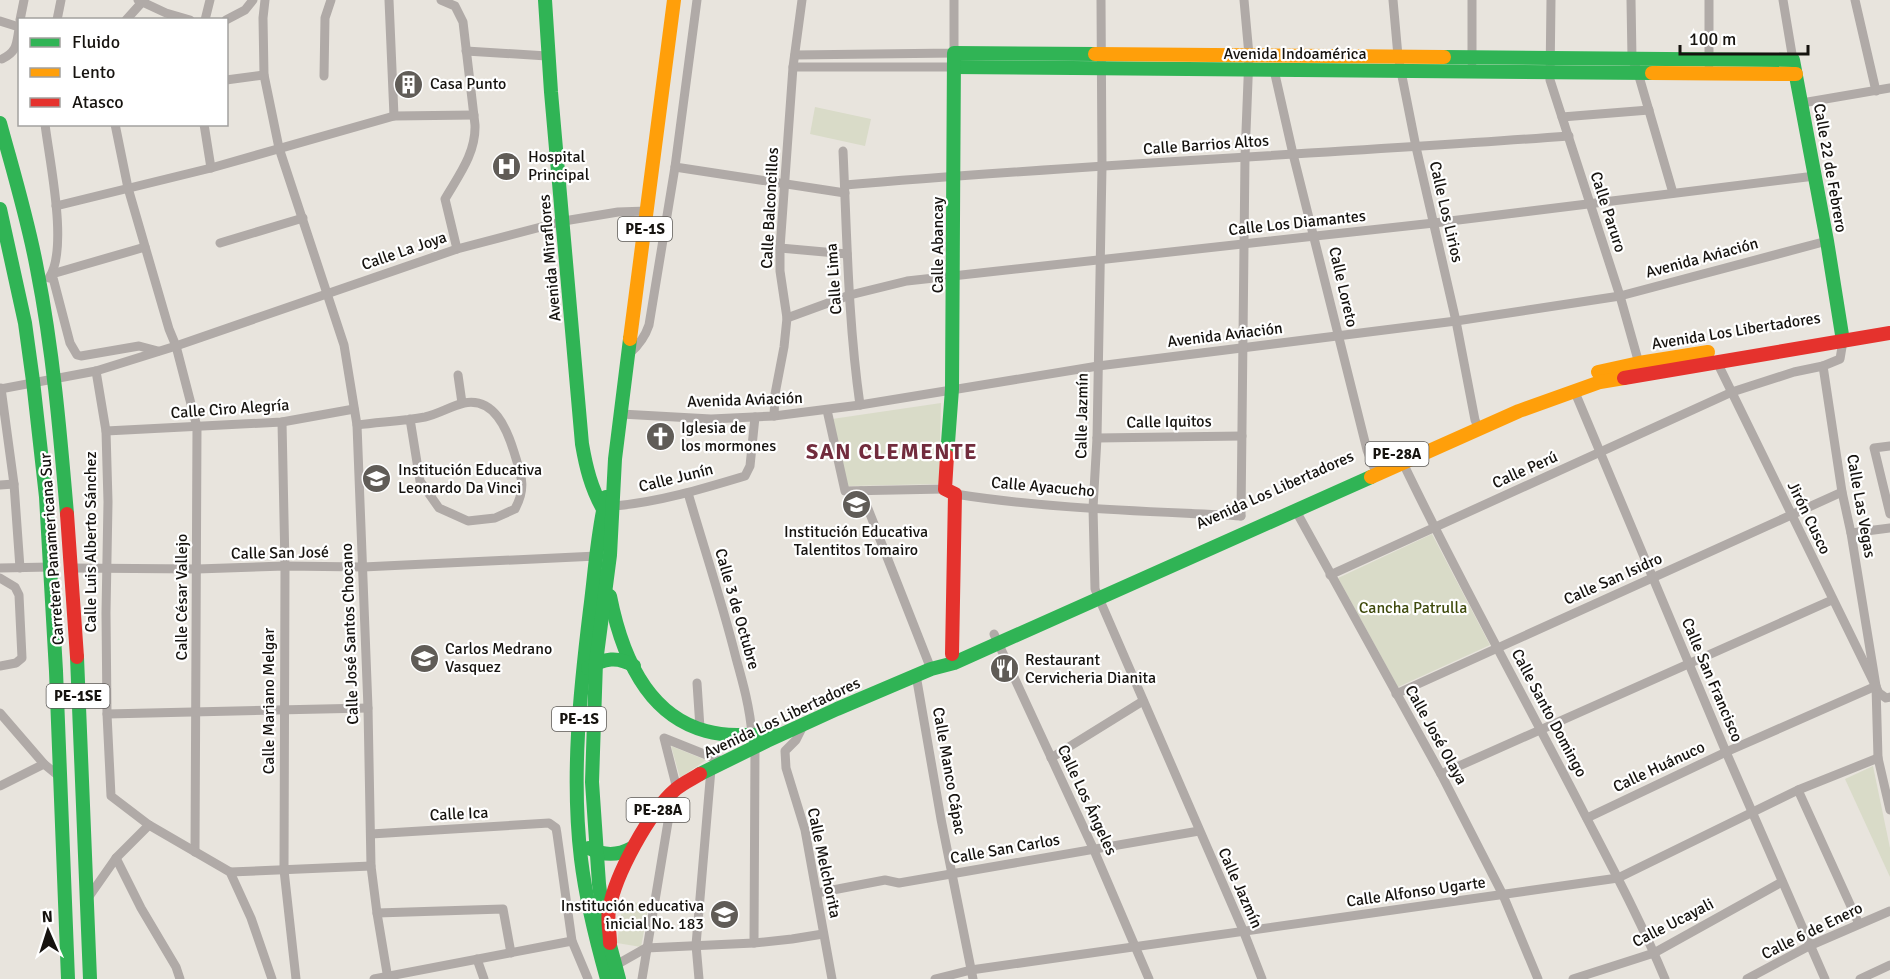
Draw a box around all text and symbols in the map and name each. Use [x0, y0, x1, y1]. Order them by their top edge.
legend [18, 18, 228, 126]
scale bar [1680, 18, 1808, 56]
text: 100 m [1689, 28, 1736, 50]
text: Fluido [72, 31, 120, 53]
street label: Avenida Indoamérica [1223, 44, 1367, 64]
text: Lento [72, 61, 115, 83]
building icon: Casa Punto [393, 68, 425, 100]
place label: Casa Punto [430, 74, 506, 94]
text: Atasco [72, 91, 124, 113]
street label: Calle 22 de Febrero [1809, 102, 1851, 234]
street label: Calle Barrios Altos [1142, 131, 1270, 159]
place label: Hospital Principal [528, 147, 590, 185]
street label: Calle Balconcillos [757, 147, 783, 269]
hospital icon: Hospital Principal [491, 150, 523, 182]
street label: Calle Los Lirios [1425, 159, 1467, 265]
street label: Calle Paruro [1586, 169, 1630, 255]
street label: Avenida Miraflores [534, 194, 566, 322]
street label: Calle Abancay [928, 196, 948, 293]
street label: Calle Los Diamantes [1227, 206, 1367, 240]
road number: PE-1S [618, 217, 672, 241]
street label: Calle La Joya [359, 227, 449, 275]
street label: Avenida Aviación [1643, 233, 1761, 283]
street label: Calle Lima [822, 243, 846, 315]
street label: Calle Loreto [1324, 245, 1362, 329]
street label: Avenida Los Libertadores [1650, 308, 1822, 354]
street label: Avenida Aviación [1166, 318, 1284, 352]
street label: Calle Jazmín [1071, 373, 1093, 459]
street label: Avenida Aviación [687, 388, 803, 412]
street label: Calle Ciro Alegría [170, 395, 290, 423]
street label: Calle Iquitos [1126, 411, 1212, 433]
place label: Iglesia de los mormones [681, 418, 776, 456]
church icon: Iglesia de los mormones [644, 421, 676, 453]
district label: SAN CLEMENTE [806, 438, 978, 465]
road number: PE-28A [1366, 442, 1428, 466]
street label: Avenida Los Libertadores [1193, 446, 1357, 534]
street label: Calle Perú [1489, 447, 1561, 493]
street label: Calle Luis Alberto Sánchez [81, 451, 101, 633]
street label: Carretera Panamericana Sur [35, 452, 69, 646]
street label: Calle Las Vegas [1842, 453, 1880, 559]
street label: Calle Junín [637, 459, 715, 497]
place label: Institución Educativa Leonardo Da Vinci [398, 460, 542, 498]
school or university icon: Institución Educativa Leonardo Da Vinci [361, 463, 393, 495]
street label: Calle Ayacucho [990, 473, 1096, 501]
street label: Jirón Cusco [1783, 478, 1835, 558]
school or university icon: Institución Educativa Talentitos Tomairo [840, 488, 872, 520]
place label: Institución Educativa Talentitos Tomairo [784, 522, 928, 560]
street label: Calle César Vallejo [172, 534, 192, 660]
street label: Calle San José [231, 542, 329, 564]
street label: Calle José Santos Chocano [337, 543, 363, 725]
street label: Calle 3 de Octubre [710, 546, 764, 672]
street label: Calle San Isidro [1561, 548, 1665, 610]
park label: Cancha Patrulla [1359, 598, 1467, 618]
street label: Calle San Francisco [1677, 615, 1747, 745]
street label: Calle Mariano Melgar [259, 628, 279, 774]
place label: Carlos Medrano Vasquez [445, 639, 552, 677]
school or university icon: Carlos Medrano Vasquez [408, 642, 440, 674]
street label: Calle Santo Domingo [1507, 645, 1591, 781]
place label: Restaurant Cervicheria Dianita [1025, 650, 1156, 688]
restaurant icon: Restaurant Cervicheria Dianita [988, 653, 1020, 685]
street label: Avenida Los Libertadores [700, 673, 864, 763]
street label: Calle José Olaya [1400, 682, 1472, 788]
road number: PE-1SE [46, 684, 110, 708]
street label: Calle Manco Cápac [928, 706, 970, 836]
road number: PE-1S [552, 707, 606, 731]
street label: Calle Huánuco [1610, 737, 1708, 797]
street label: Calle Los Ángeles [1053, 742, 1121, 858]
road number: PE-28A [626, 798, 690, 822]
street label: Calle Ica [429, 802, 489, 826]
street label: Calle Melchorita [803, 806, 845, 920]
street label: Calle San Carlos [949, 830, 1061, 868]
street label: Calle Jazmín [1213, 845, 1267, 931]
street label: Calle Alfonso Ugarte [1345, 872, 1487, 912]
street label: Calle Ucayali [1629, 894, 1717, 952]
place label: Institución educativa inicial No. 183 [561, 896, 704, 934]
street label: Calle 6 de Enero [1758, 898, 1866, 964]
school or university icon: Institución educativa inicial No. 183 [709, 899, 741, 931]
north arrow [18, 901, 78, 961]
text: N [41, 907, 53, 927]

